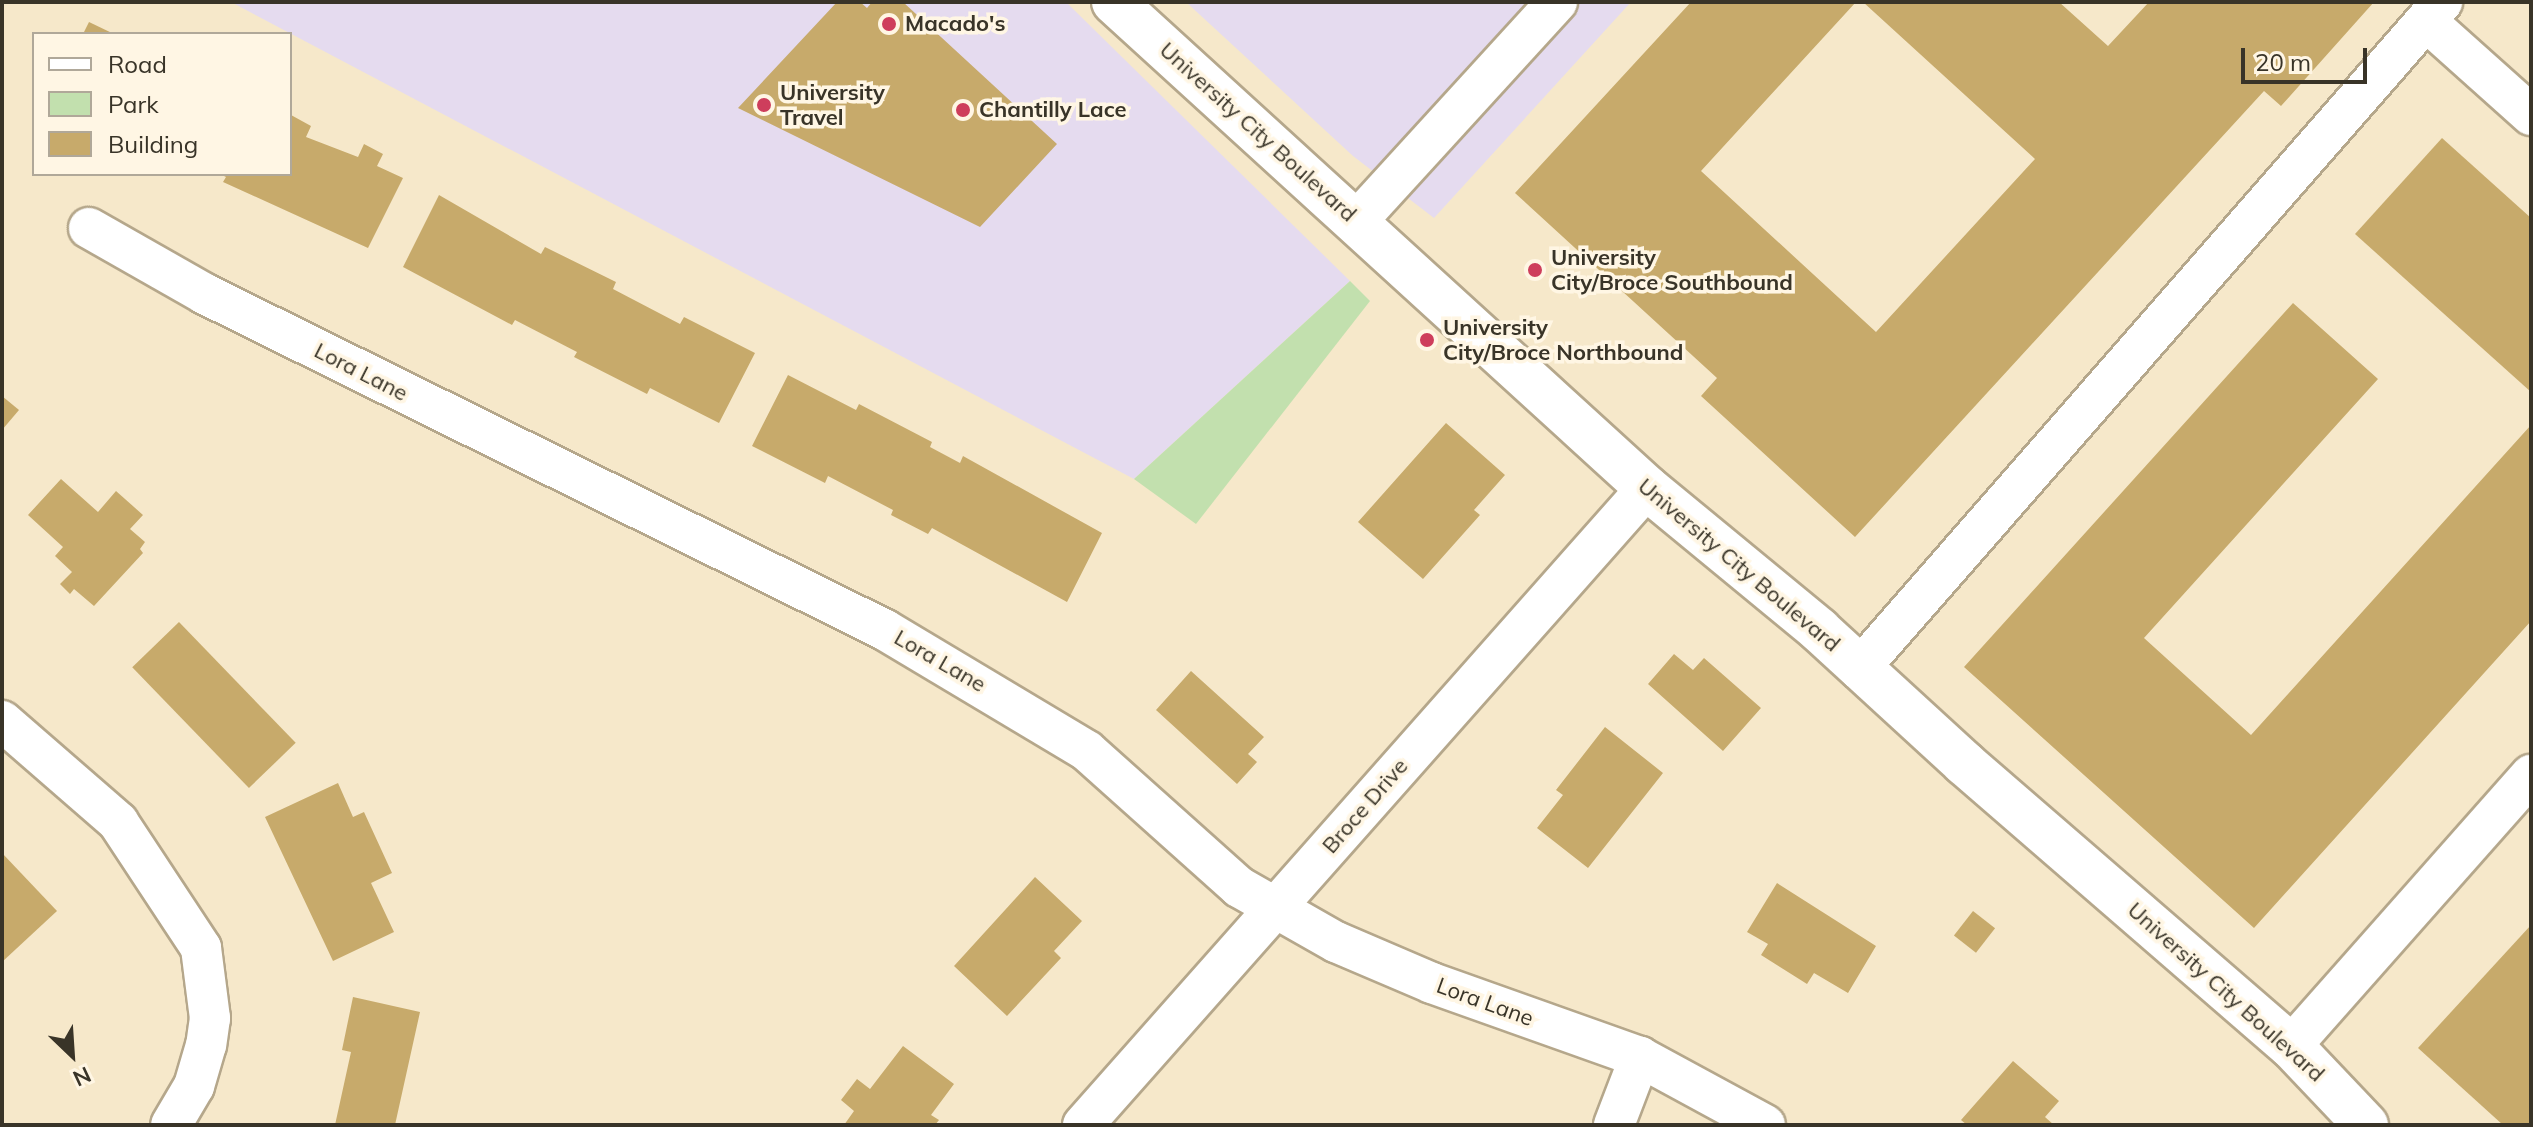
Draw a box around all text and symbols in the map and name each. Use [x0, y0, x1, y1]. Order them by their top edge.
place label: Macado's [905, 11, 1005, 37]
marker: Macado's [880, 15, 898, 33]
legend [32, 32, 292, 176]
scale bar [2245, 32, 2371, 82]
street label: University City Boulevard [1154, 37, 1362, 227]
text: 20 m [2255, 47, 2311, 77]
text: Road [108, 49, 167, 79]
place label: University Travel [780, 79, 885, 130]
text: Park [108, 89, 159, 119]
marker: University Travel [755, 96, 773, 114]
place label: Chantilly Lace [979, 97, 1127, 123]
marker: Chantilly Lace [954, 101, 972, 119]
text: Building [108, 129, 198, 159]
place label: University City/Broce Southbound [1551, 244, 1793, 296]
marker: University City/Broce Southbound [1526, 261, 1544, 279]
place label: University City/Broce Northbound [1443, 314, 1683, 366]
marker: University City/Broce Northbound [1418, 331, 1436, 349]
street label: Lora Lane [310, 337, 412, 407]
street label: University City Boulevard [1633, 473, 1845, 657]
street label: Lora Lane [890, 624, 990, 698]
street label: Broce Drive [1317, 753, 1413, 859]
street label: University City Boulevard [2122, 897, 2330, 1087]
street label: Lora Lane [1433, 972, 1537, 1032]
north arrow [32, 1015, 112, 1095]
text: N [69, 1061, 96, 1093]

